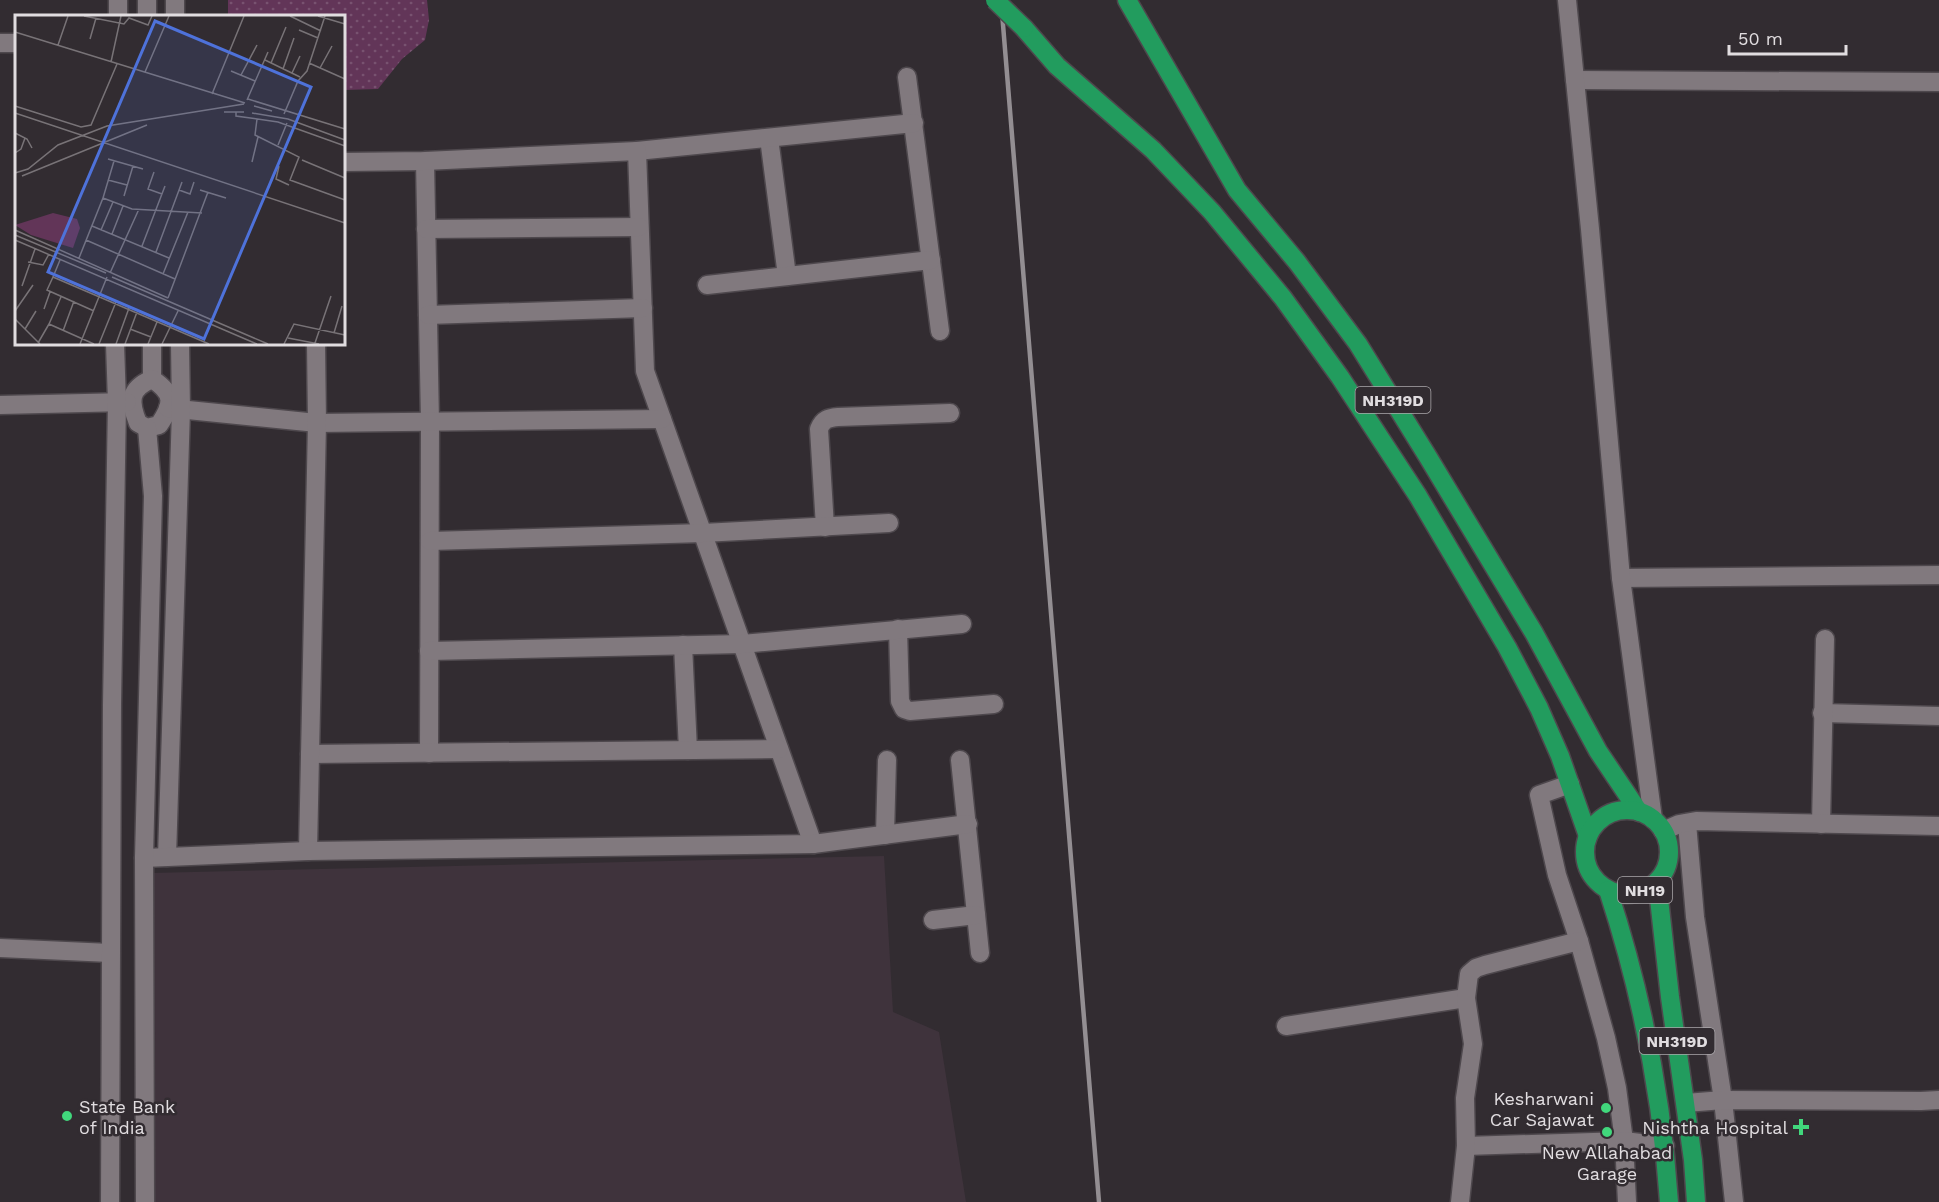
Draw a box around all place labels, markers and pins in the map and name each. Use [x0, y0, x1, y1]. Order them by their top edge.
place label: Kesharwani Car Sajawat [1490, 1088, 1594, 1130]
place label: State Bank of India [79, 1096, 175, 1138]
marker: Kesharwani Car Sajawat [1599, 1101, 1613, 1115]
marker: State Bank of India [60, 1109, 74, 1123]
place label: Nishtha Hospital [1642, 1117, 1788, 1138]
marker: Nishtha Hospital [1792, 1118, 1810, 1136]
marker: New Allahabad Garage [1600, 1125, 1614, 1139]
place label: New Allahabad Garage [1542, 1142, 1672, 1184]

